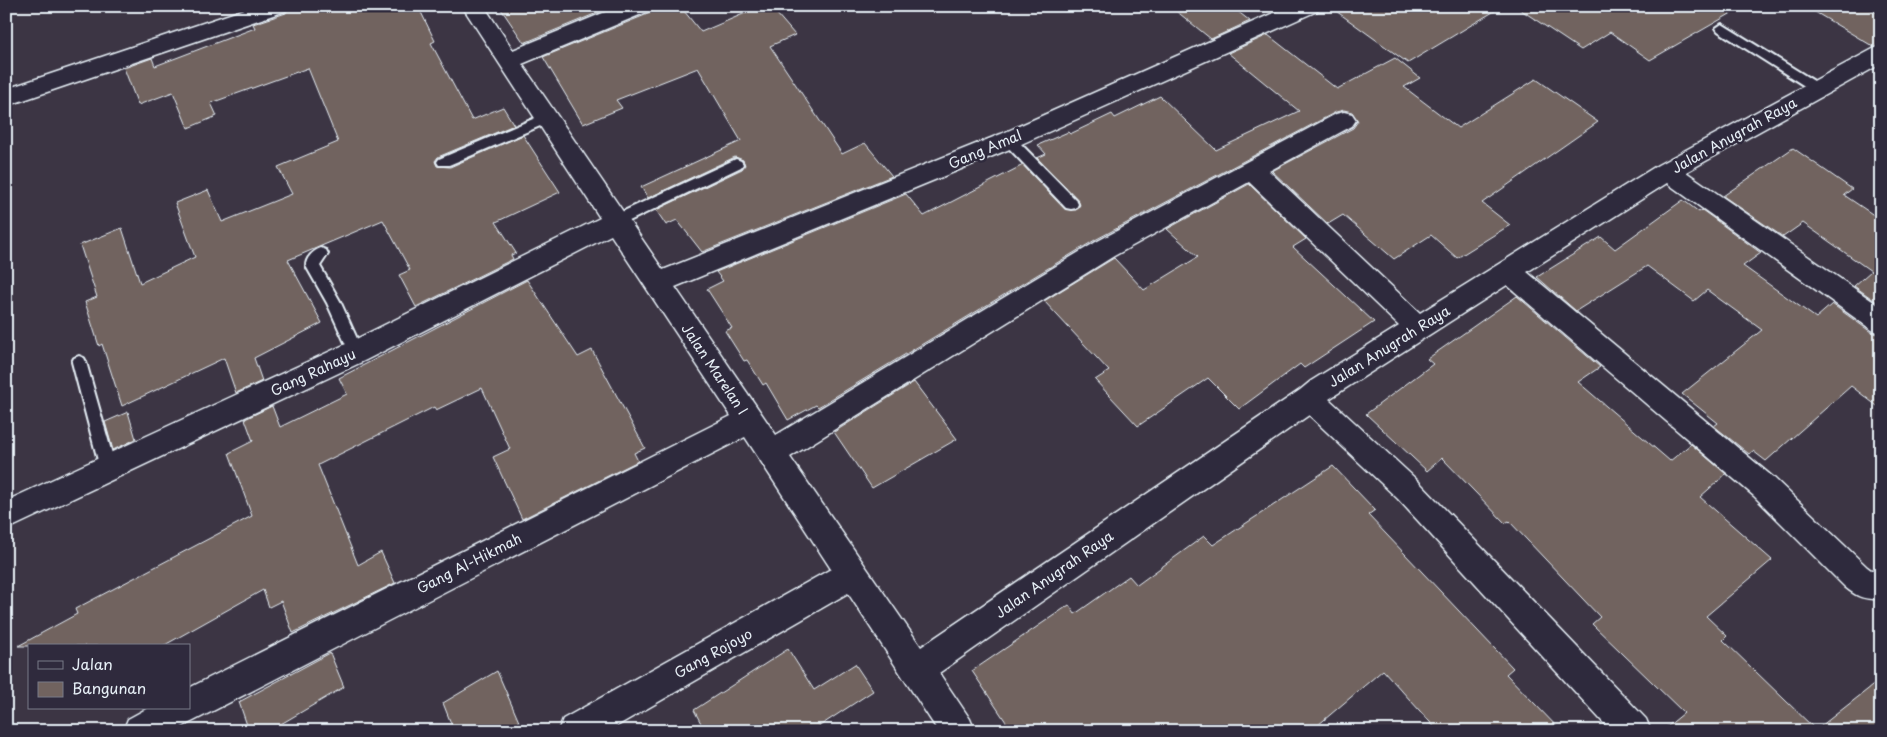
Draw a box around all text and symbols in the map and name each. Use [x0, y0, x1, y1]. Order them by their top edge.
street label: Jalan Anugrah Raya [1668, 92, 1801, 178]
street label: Gang Amal [945, 124, 1025, 174]
street label: Jalan Anugrah Raya [1324, 300, 1454, 392]
street label: Jalan Marelan I [677, 319, 753, 419]
street label: Gang Rahayu [267, 343, 359, 401]
street label: Jalan Anugrah Raya [991, 525, 1118, 623]
street label: Gang Al-Hikmah [413, 527, 525, 599]
street label: Gang Rojoyo [670, 623, 756, 683]
legend [28, 644, 190, 710]
text: Jalan [72, 652, 113, 675]
text: Bangunan [72, 676, 146, 699]

